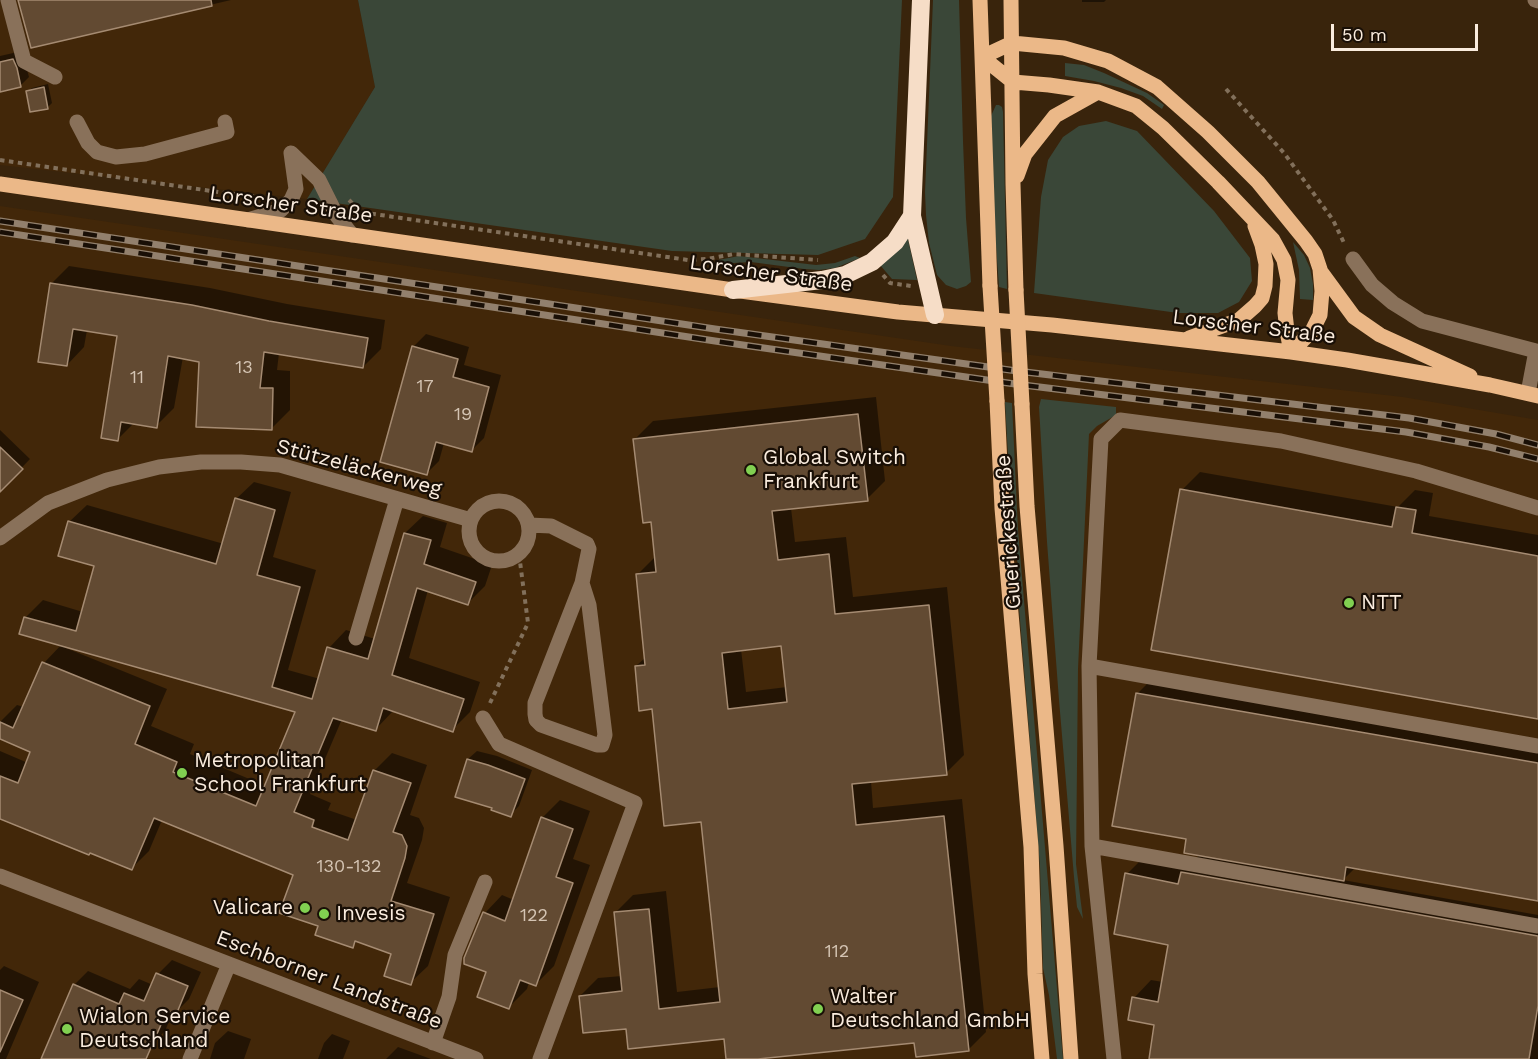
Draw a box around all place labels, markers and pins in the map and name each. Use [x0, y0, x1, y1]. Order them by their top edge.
place label: Global Switch Frankfurt [763, 445, 906, 495]
marker: Global Switch Frankfurt [744, 463, 758, 477]
place label: NTT [1361, 590, 1402, 616]
marker: NTT [1342, 596, 1356, 610]
place label: Metropolitan School Frankfurt [194, 748, 366, 798]
marker: Metropolitan School Frankfurt [175, 766, 189, 780]
place label: Valicare [213, 895, 293, 921]
marker: Valicare [298, 901, 312, 915]
place label: Invesis [336, 901, 406, 927]
marker: Invesis [317, 907, 331, 921]
place label: Walter Deutschland GmbH [830, 984, 1030, 1034]
marker: Walter Deutschland GmbH [811, 1002, 825, 1016]
place label: Wialon Service Deutschland [79, 1004, 230, 1054]
marker: Wialon Service Deutschland [60, 1022, 74, 1036]

